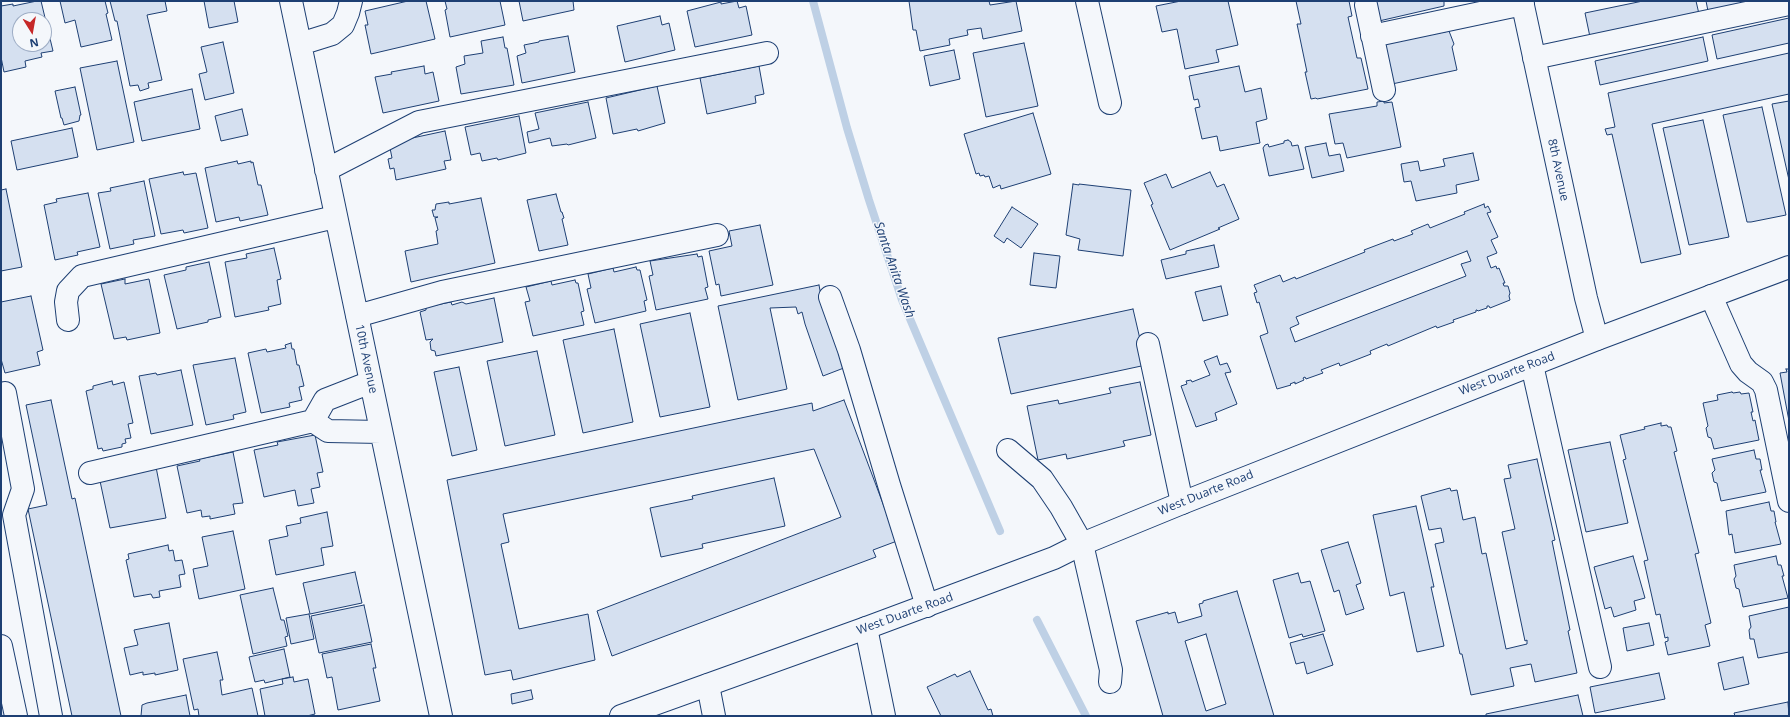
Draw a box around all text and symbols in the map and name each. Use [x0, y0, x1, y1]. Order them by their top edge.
north arrow [12, 12, 52, 52]
text: N [28, 35, 40, 52]
street label: 8th Avenue [1544, 137, 1572, 203]
water label: Santa Anita Wash [870, 220, 918, 320]
street label: 10th Avenue [352, 323, 380, 395]
street label: West Duarte Road [1457, 349, 1557, 399]
street label: West Duarte Road [1156, 467, 1256, 519]
street label: West Duarte Road [855, 590, 955, 638]

